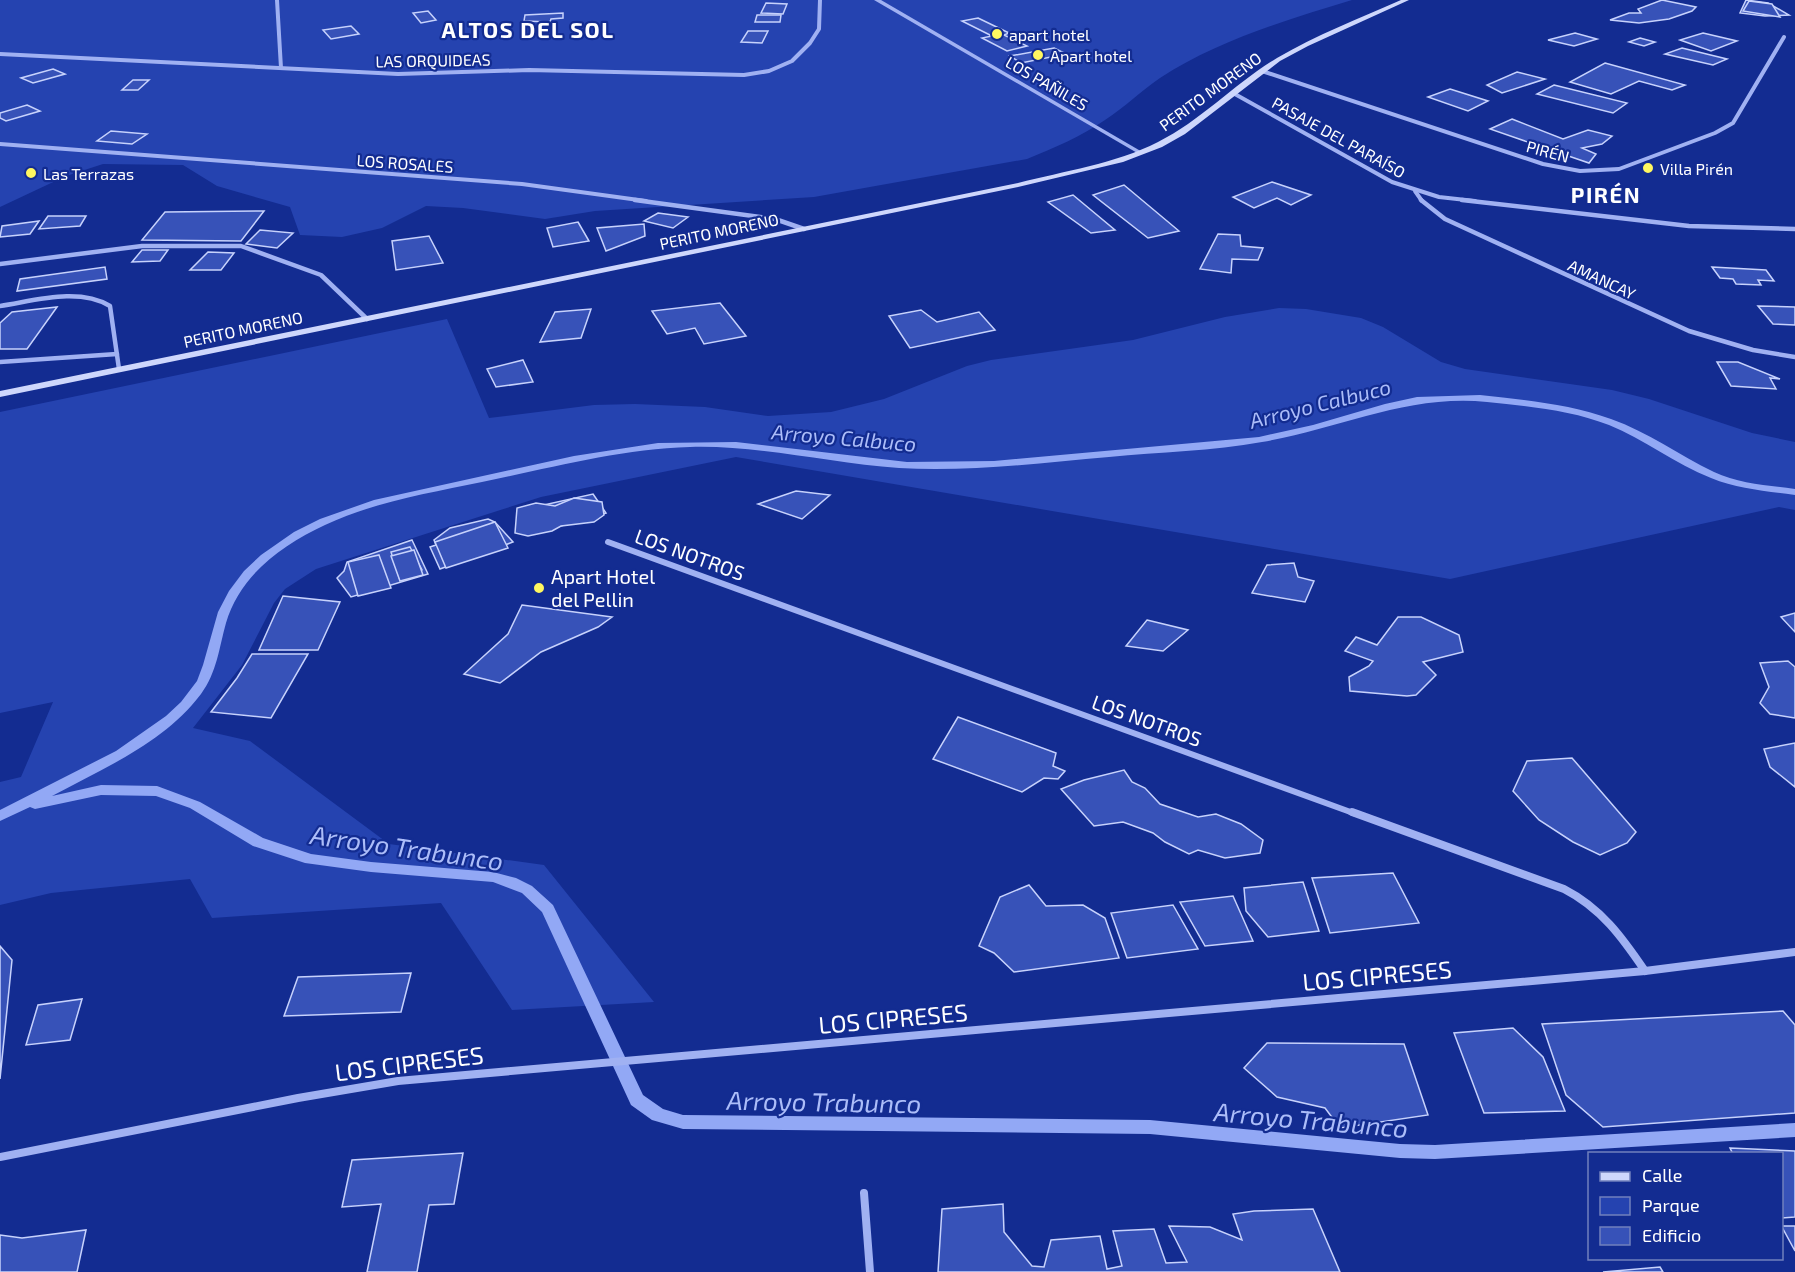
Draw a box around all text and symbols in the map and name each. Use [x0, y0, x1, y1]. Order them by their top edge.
district label: ALTOS DEL SOL [442, 16, 614, 42]
place label: apart hotel [1009, 25, 1090, 44]
marker: apart hotel [990, 27, 1004, 41]
place label: Apart hotel [1050, 46, 1132, 65]
marker: Apart hotel [1031, 48, 1045, 62]
street label: PERITO MORENO [1155, 48, 1265, 134]
street label: LAS ORQUIDEAS [375, 49, 491, 72]
street label: LOS PAÑILES [1003, 52, 1091, 114]
street label: PASAJE DEL PARAÍSO [1269, 93, 1409, 181]
street label: PIRÉN [1524, 136, 1572, 166]
street label: LOS ROSALES [356, 150, 454, 176]
place label: Villa Pirén [1660, 159, 1733, 178]
marker: Villa Pirén [1641, 161, 1655, 175]
place label: Las Terrazas [43, 164, 134, 183]
marker: Las Terrazas [24, 166, 38, 180]
district label: PIRÉN [1571, 181, 1641, 207]
street label: PERITO MORENO [658, 209, 780, 253]
street label: AMANCAY [1565, 255, 1639, 303]
street label: PERITO MORENO [182, 307, 304, 351]
water label: Arroyo Calbuco [1246, 373, 1394, 434]
water label: Arroyo Calbuco [770, 418, 917, 457]
street label: LOS NOTROS [632, 523, 748, 585]
place label: Apart Hotel del Pellin [551, 564, 655, 611]
marker: Apart Hotel del Pellin [532, 581, 546, 595]
street label: LOS NOTROS [1089, 689, 1205, 751]
water label: Arroyo Trabunco [307, 818, 505, 877]
street label: LOS CIPRESES [1301, 954, 1453, 996]
street label: LOS CIPRESES [817, 997, 969, 1039]
street label: LOS CIPRESES [333, 1039, 485, 1087]
water label: Arroyo Trabunco [725, 1084, 922, 1119]
water label: Arroyo Trabunco [1212, 1095, 1409, 1144]
legend [1588, 1152, 1783, 1260]
text: Calle [1642, 1164, 1683, 1186]
text: Parque [1642, 1194, 1700, 1216]
text: Edificio [1642, 1224, 1701, 1246]

